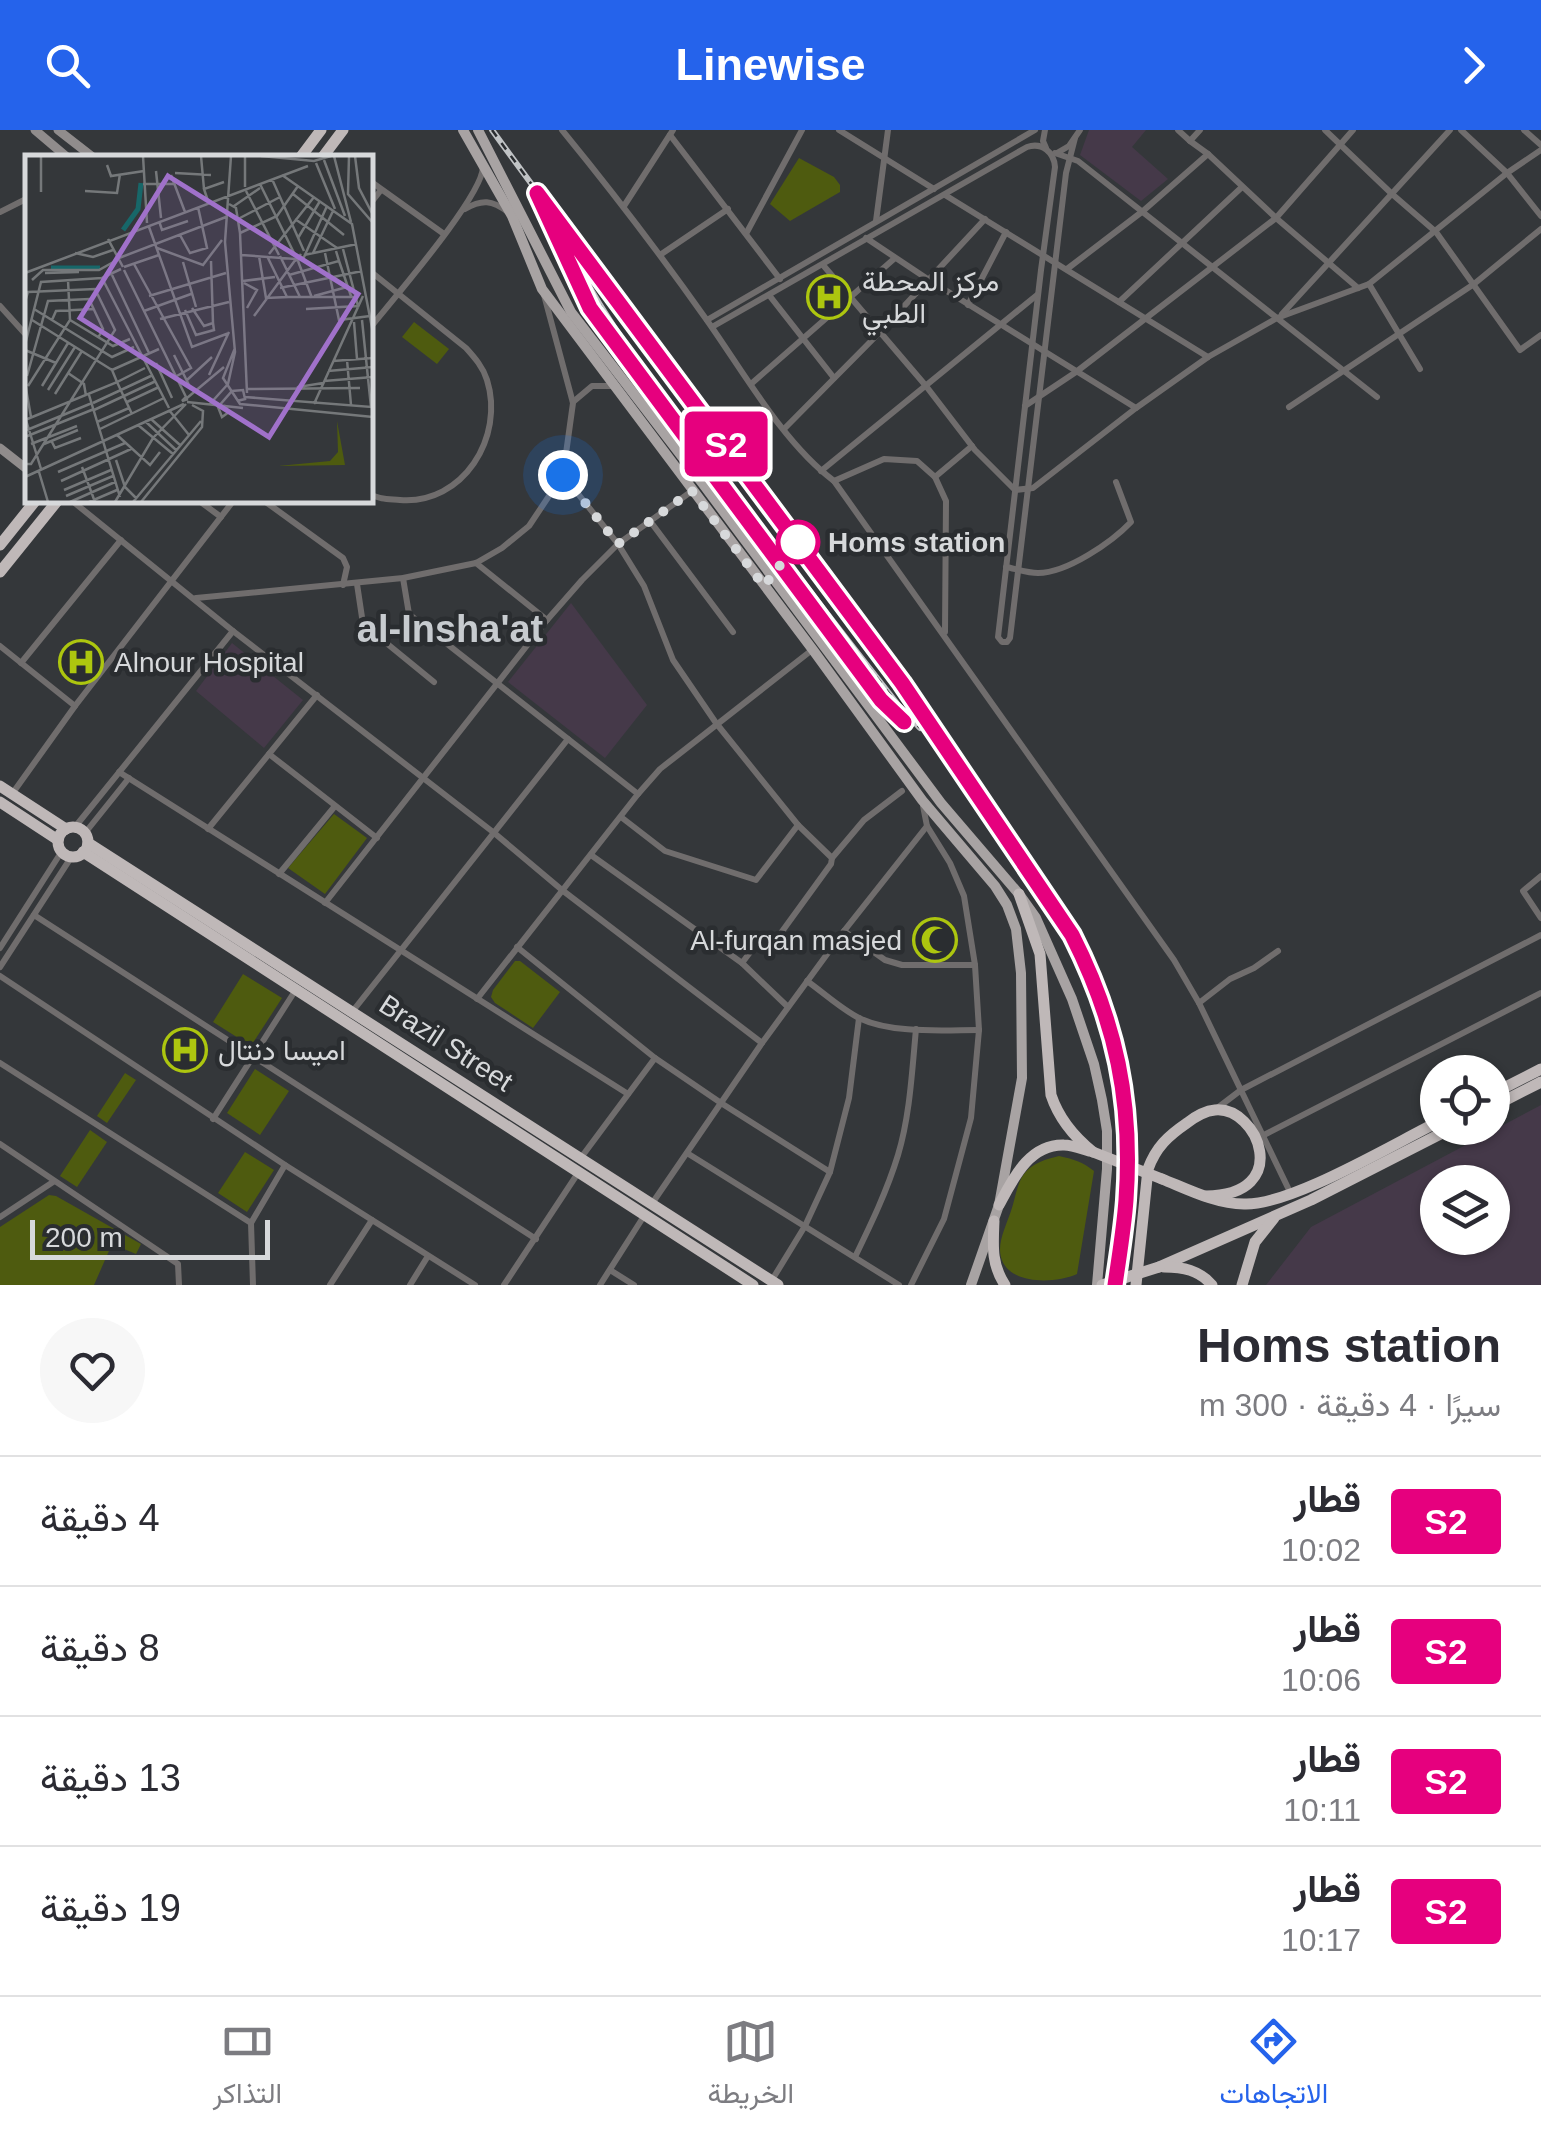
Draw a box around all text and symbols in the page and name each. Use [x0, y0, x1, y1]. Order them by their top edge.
icon: search [40, 38, 95, 93]
icon: forward [1446, 38, 1501, 93]
text: Linewise [675, 39, 866, 90]
inset map [25, 155, 372, 502]
place label: مركز المحطة الطبي [862, 266, 999, 336]
hospital icon: مركز المحطة الطبي [806, 274, 852, 320]
line badge: S2 [681, 412, 771, 476]
text: S2 [705, 425, 747, 464]
your location [538, 450, 588, 500]
marker: Homs station [777, 521, 819, 563]
place label: Homs station [828, 527, 1005, 558]
district label: al-Insha'at [357, 608, 544, 650]
hospital icon: Alnour Hospital [58, 639, 104, 685]
place label: Alnour Hospital [114, 647, 304, 678]
mosque icon: Al-furqan masjed [912, 917, 958, 963]
place label: Al-furqan masjed [690, 925, 902, 956]
street label: Brazil Street [374, 988, 519, 1098]
hospital icon: اميسا دنتال [162, 1027, 208, 1073]
place label: اميسا دنتال [218, 1035, 346, 1067]
map controls [1420, 1055, 1510, 1255]
button: locate [1420, 1055, 1510, 1145]
button: layers [1420, 1165, 1510, 1255]
scale bar [30, 1215, 270, 1260]
text: 200 m [45, 1222, 123, 1253]
button: heart [40, 1318, 145, 1423]
text: Homs station [1197, 1319, 1501, 1372]
text: سيرًا · 4 دقيقة · 300 m [1199, 1387, 1501, 1423]
text: قطار [1293, 1478, 1361, 1520]
text: 4 دقيقة [40, 1497, 160, 1539]
text: S2 [1425, 1502, 1467, 1541]
text: 10:02 [1281, 1532, 1361, 1568]
text: قطار [1293, 1608, 1361, 1650]
text: 8 دقيقة [40, 1627, 160, 1669]
text: S2 [1425, 1632, 1467, 1671]
text: 10:06 [1281, 1662, 1361, 1698]
text: قطار [1293, 1738, 1361, 1780]
text: 13 دقيقة [40, 1757, 181, 1799]
text: S2 [1425, 1762, 1467, 1801]
text: 10:11 [1283, 1792, 1361, 1828]
text: قطار [1293, 1868, 1361, 1910]
text: 19 دقيقة [40, 1887, 181, 1929]
text: S2 [1425, 1892, 1467, 1931]
text: 10:17 [1281, 1922, 1361, 1958]
tab: التذاكر [213, 2014, 282, 2118]
tab: الخريطة [707, 2014, 794, 2118]
tab: الاتجاهات [1220, 2014, 1328, 2118]

